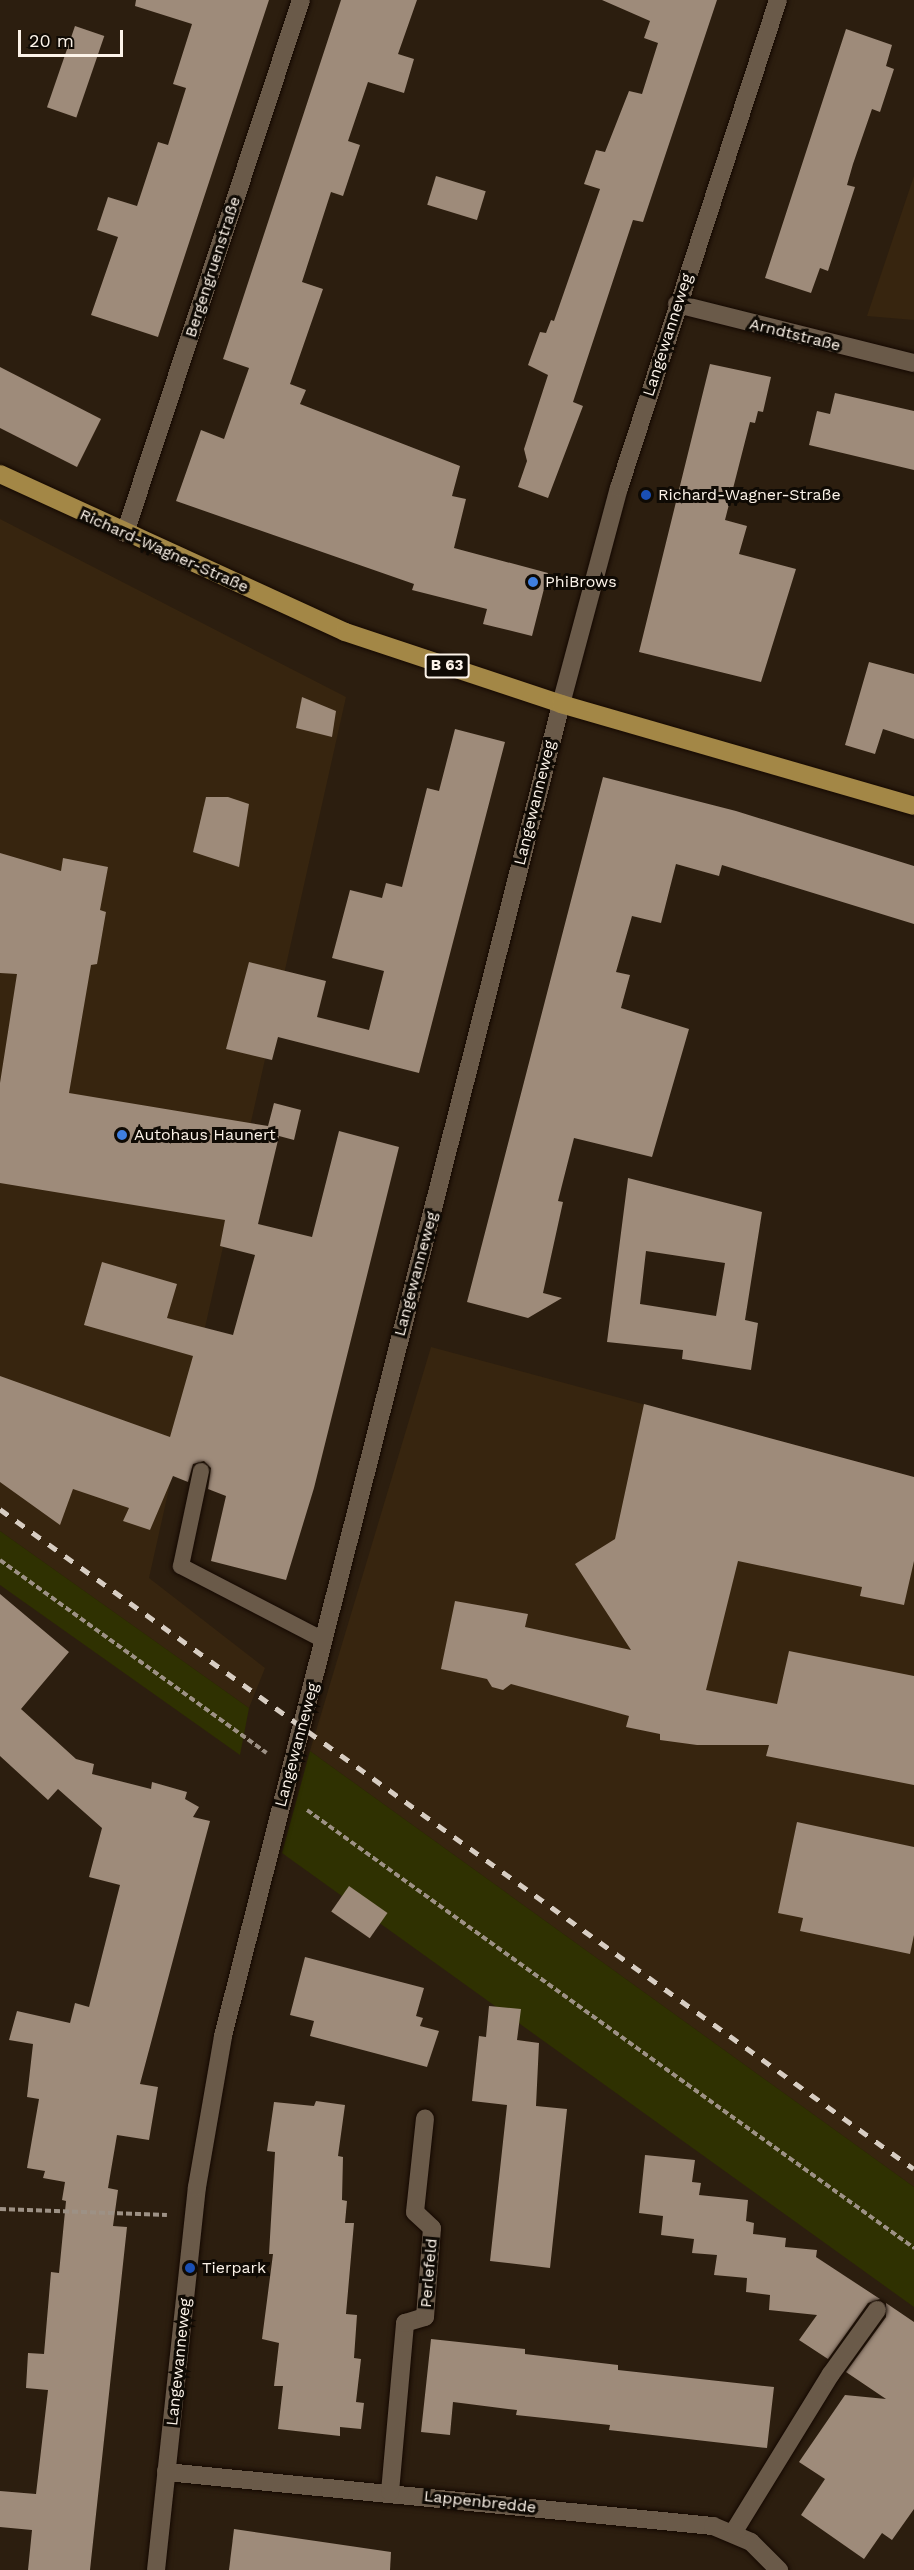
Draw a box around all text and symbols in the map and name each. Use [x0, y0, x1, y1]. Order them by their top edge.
scale bar [21, 18, 126, 56]
text: 20 m [29, 30, 74, 51]
street label: Bergengruenstraße [181, 194, 245, 340]
street label: Langewanneweg [639, 271, 697, 399]
street label: Arndtstraße [747, 314, 843, 356]
place label: Richard-Wagner-Straße [658, 485, 841, 505]
marker: Richard-Wagner-Straße [639, 488, 653, 502]
street label: Richard-Wagner-Straße [77, 505, 251, 597]
place label: PhiBrows [545, 572, 617, 592]
marker: PhiBrows [526, 575, 540, 589]
road number: B 63 [424, 654, 470, 678]
street label: Langewanneweg [510, 739, 560, 867]
place label: Autohaus Haunert [134, 1125, 276, 1145]
marker: Autohaus Haunert [115, 1128, 129, 1142]
street label: Langewanneweg [390, 1210, 442, 1338]
street label: Langewanneweg [271, 1681, 323, 1809]
street label: Perlefeld [416, 2237, 442, 2309]
place label: Tierpark [202, 2258, 266, 2278]
marker: Tierpark [183, 2261, 197, 2275]
street label: Langewanneweg [163, 2297, 195, 2427]
street label: Lappenbredde [423, 2487, 537, 2517]

